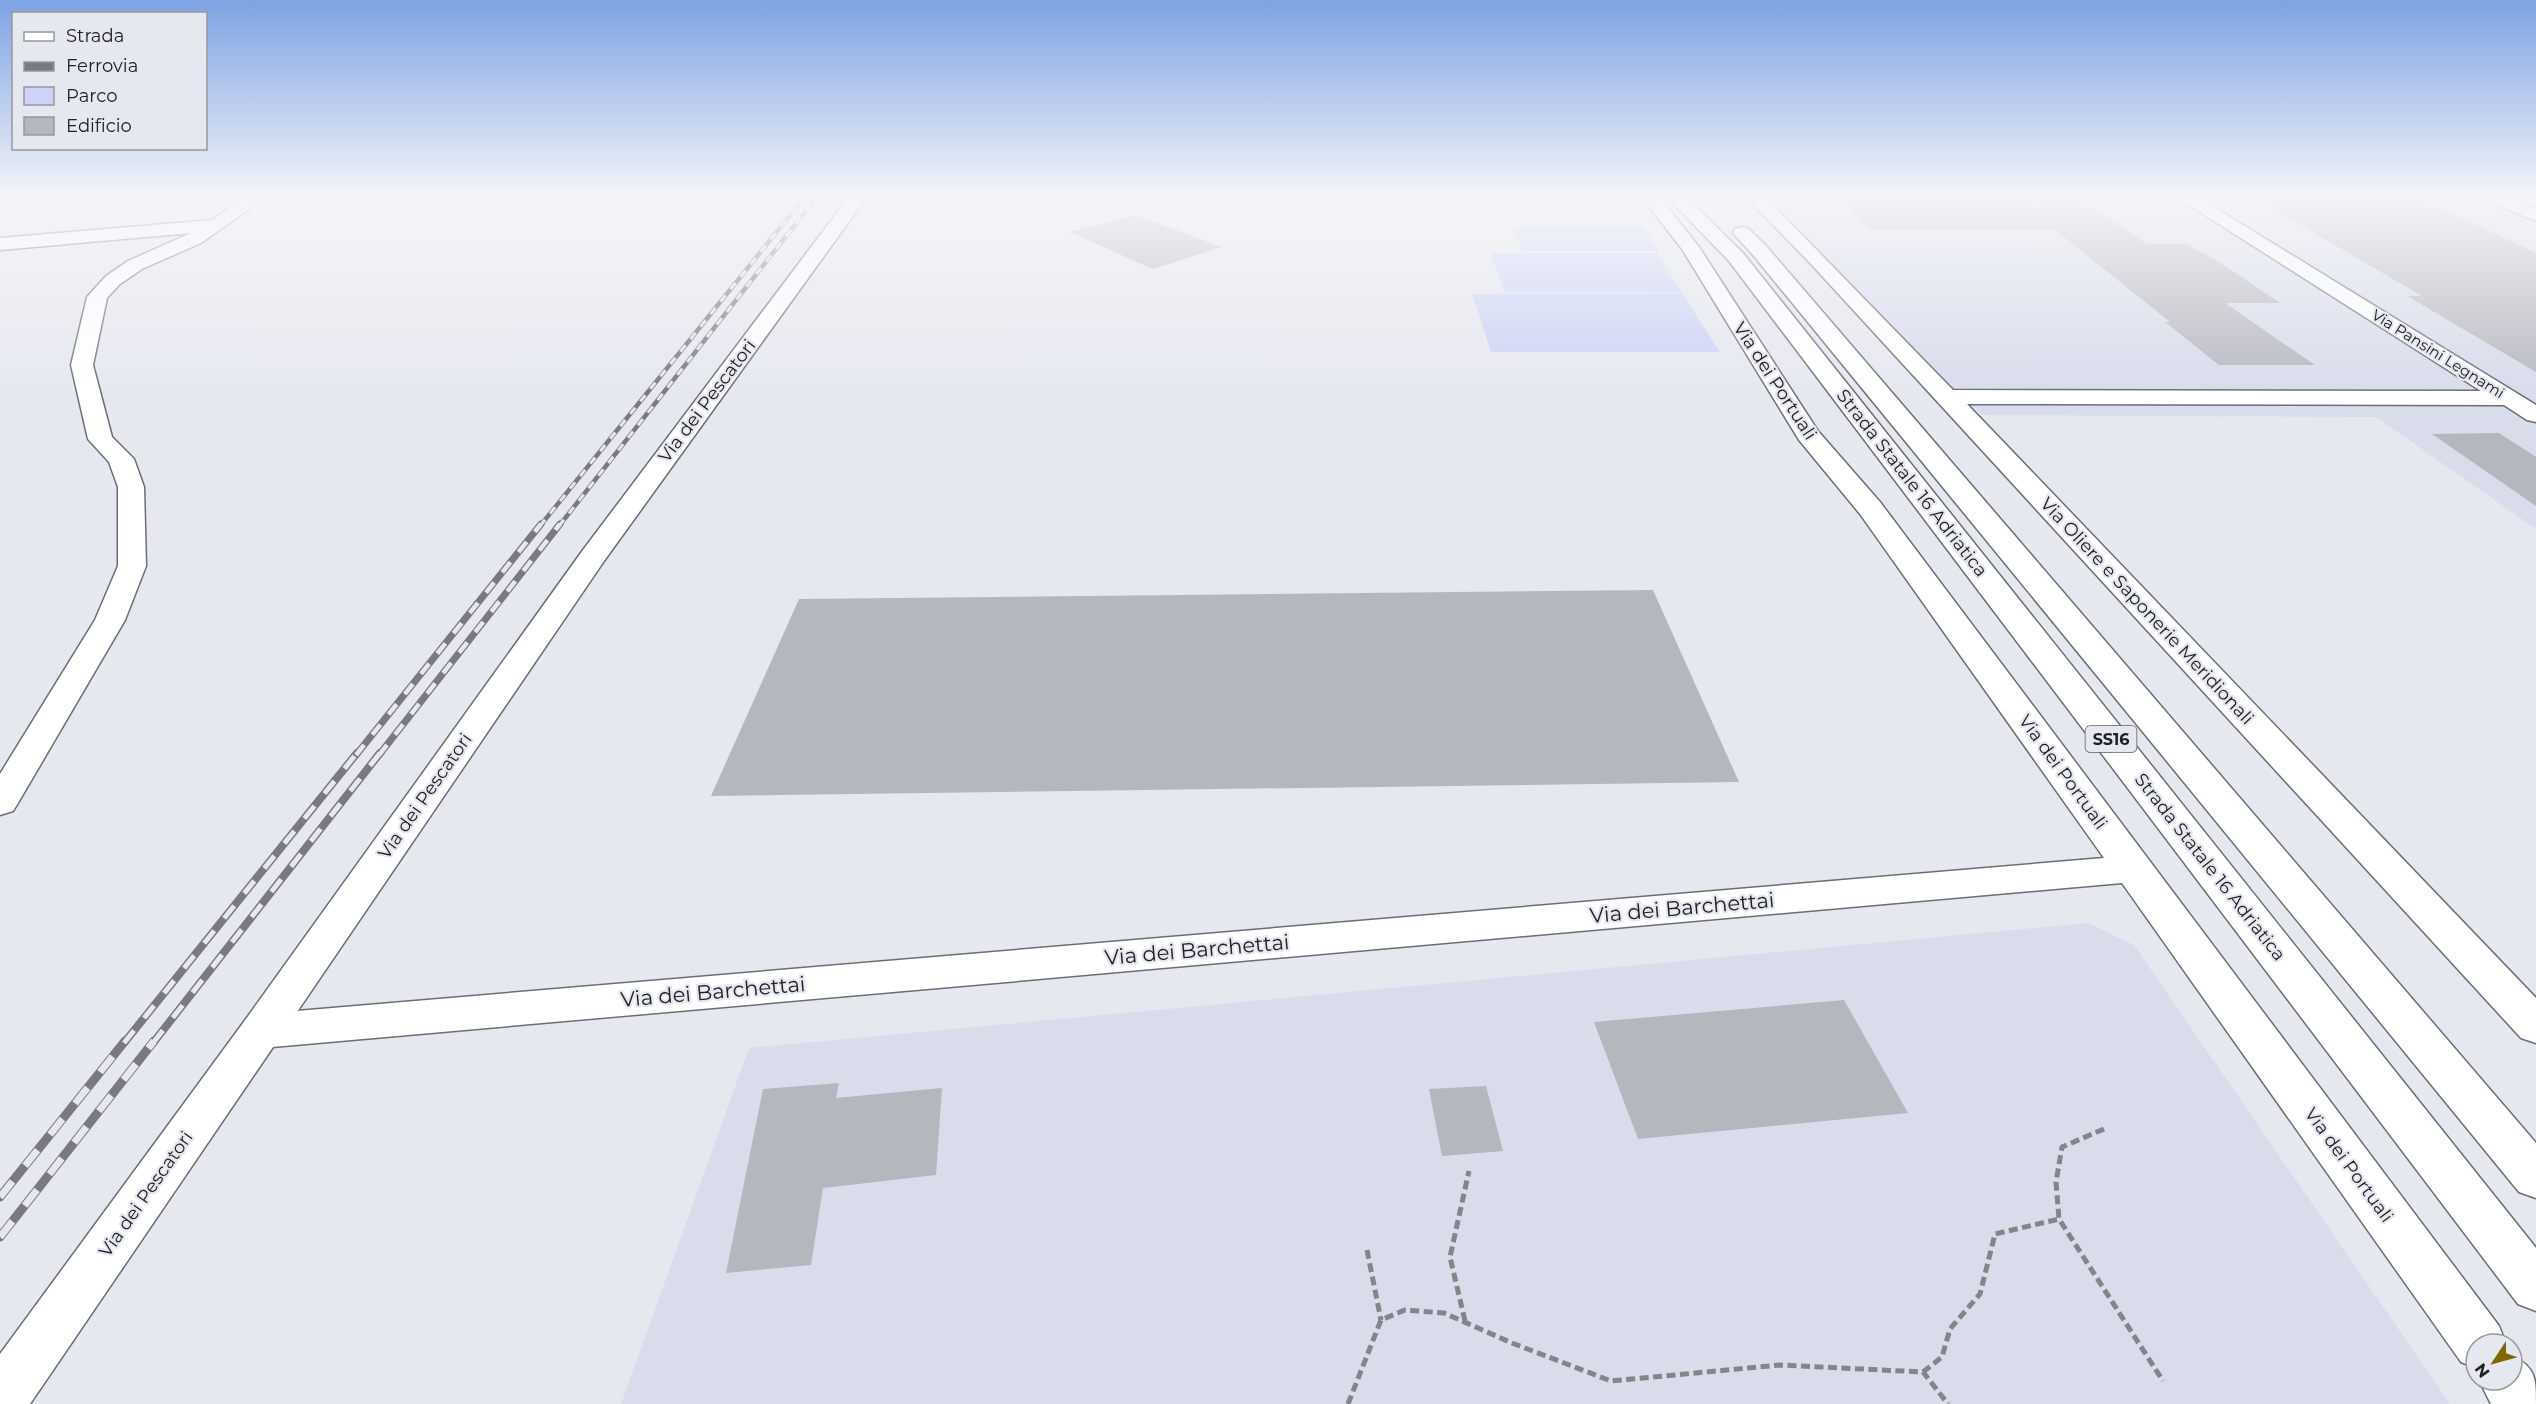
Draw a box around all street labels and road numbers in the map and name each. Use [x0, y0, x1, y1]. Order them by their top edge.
street label: Via Pansini Legnami [2368, 305, 2508, 402]
street label: Via dei Portuali [1729, 318, 1821, 444]
street label: Via dei Pescatori [654, 335, 760, 467]
street label: Strada Statale 16 Adriatica [1832, 385, 1992, 581]
street label: Via Oliere e Saponerie Meridionali [2036, 493, 2258, 729]
street label: Via dei Portuali [2014, 710, 2112, 834]
road number: SS16 [2086, 726, 2136, 752]
street label: Via dei Pescatori [373, 729, 477, 863]
street label: Strada Statale 16 Adriatica [2130, 769, 2290, 965]
street label: Via dei Barchettai [1589, 887, 1775, 928]
street label: Via dei Barchettai [1104, 929, 1290, 970]
street label: Via dei Barchettai [620, 971, 806, 1012]
street label: Via dei Portuali [2300, 1103, 2398, 1227]
street label: Via dei Pescatori [94, 1127, 198, 1261]

